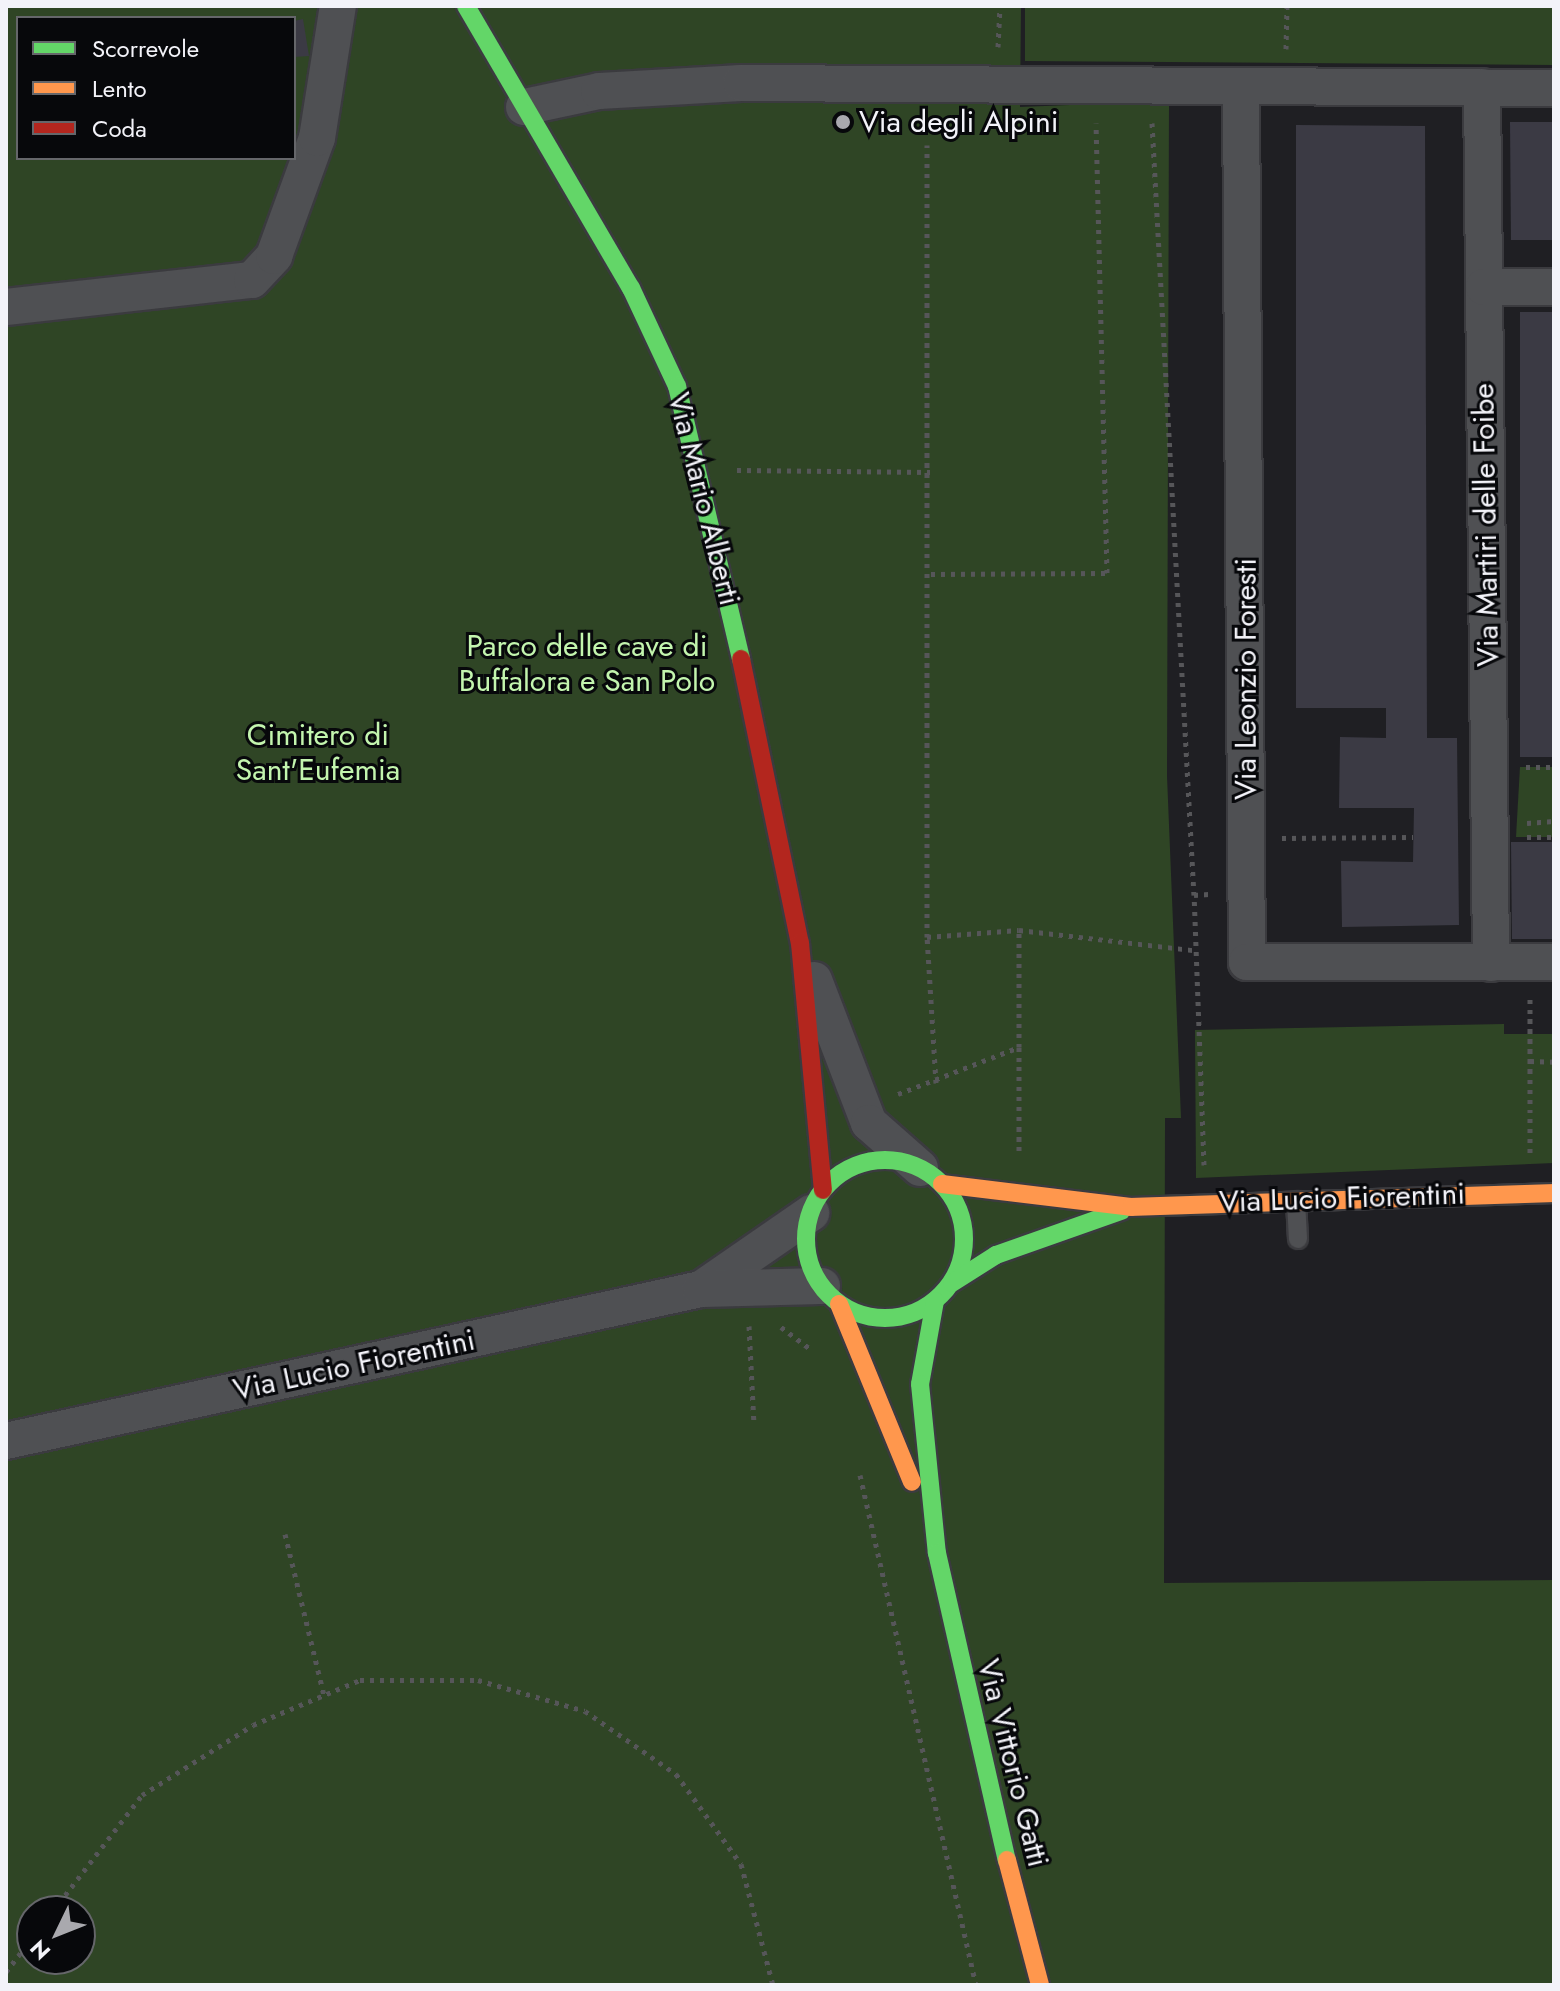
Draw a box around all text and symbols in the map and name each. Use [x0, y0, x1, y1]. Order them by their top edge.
legend [16, 16, 296, 160]
text: Scorrevole [92, 31, 199, 66]
text: Lento [92, 71, 147, 106]
place label: Via degli Alpini [859, 104, 1059, 140]
text: Coda [92, 111, 147, 146]
marker: Via degli Alpini [834, 113, 852, 131]
street label: Via Martiri delle Foibe [1466, 383, 1506, 667]
street label: Via Mario Alberti [660, 389, 748, 609]
street label: Via Leonzio Foresti [1228, 558, 1264, 800]
park label: Parco delle cave di Buffalora e San Polo [459, 628, 715, 698]
park label: Cimitero di Sant'Eufemia [236, 717, 400, 788]
street label: Via Lucio Fiorentini [1218, 1176, 1466, 1220]
street label: Via Lucio Fiorentini [230, 1322, 478, 1408]
street label: Via Vittorio Gatti [970, 1655, 1056, 1871]
north arrow [16, 1895, 96, 1975]
text: N [22, 1933, 58, 1967]

